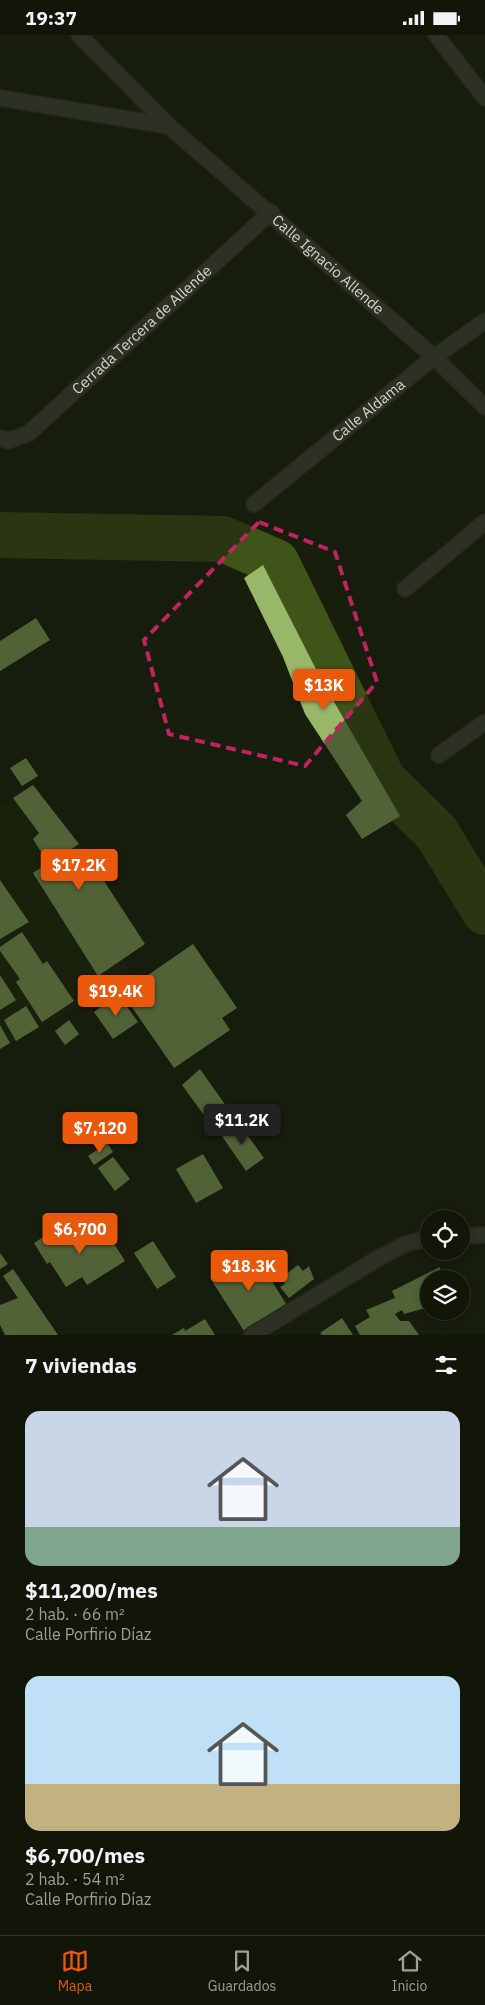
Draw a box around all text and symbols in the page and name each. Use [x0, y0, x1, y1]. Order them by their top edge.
text: 19:37 [25, 6, 77, 30]
street label: Calle Ignacio Allende [268, 210, 388, 318]
street label: Cerrada Tercera de Allende [68, 261, 216, 398]
street label: Calle Aldama [328, 375, 409, 445]
pin: $13K [294, 669, 354, 711]
text: $13K [304, 675, 344, 695]
pin: $17.2K [38, 849, 120, 891]
text: $17.2K [52, 855, 106, 875]
pin: $19.4K [75, 975, 157, 1017]
text: $19.4K [89, 981, 143, 1001]
pin: $11.2K [201, 1103, 283, 1146]
text: $11.2K [215, 1110, 269, 1130]
pin: $7,120 [59, 1111, 141, 1154]
text: $7,120 [74, 1118, 126, 1138]
map controls [420, 1210, 470, 1320]
button: locate [420, 1210, 470, 1260]
pin: $6,700 [39, 1213, 121, 1255]
text: $6,700 [54, 1219, 106, 1239]
pin: $18.3K [208, 1249, 290, 1292]
text: $18.3K [222, 1256, 276, 1276]
button: layers [420, 1270, 470, 1320]
text: 7 viviendas [25, 1351, 137, 1379]
icon: filters [432, 1351, 460, 1379]
icon: home [198, 1444, 288, 1534]
text: $11,200/mes [25, 1576, 158, 1604]
text: 2 hab. · 66 m² [25, 1604, 125, 1624]
text: Calle Porfirio Díaz [25, 1624, 151, 1644]
icon: home [198, 1709, 288, 1799]
text: $6,700/mes [25, 1841, 145, 1869]
text: 2 hab. · 54 m² [25, 1869, 125, 1889]
text: Calle Porfirio Díaz [25, 1889, 151, 1909]
tab: Mapa [58, 1947, 92, 1995]
tab: Guardados [208, 1947, 276, 1995]
tab: Inicio [392, 1947, 427, 1995]

